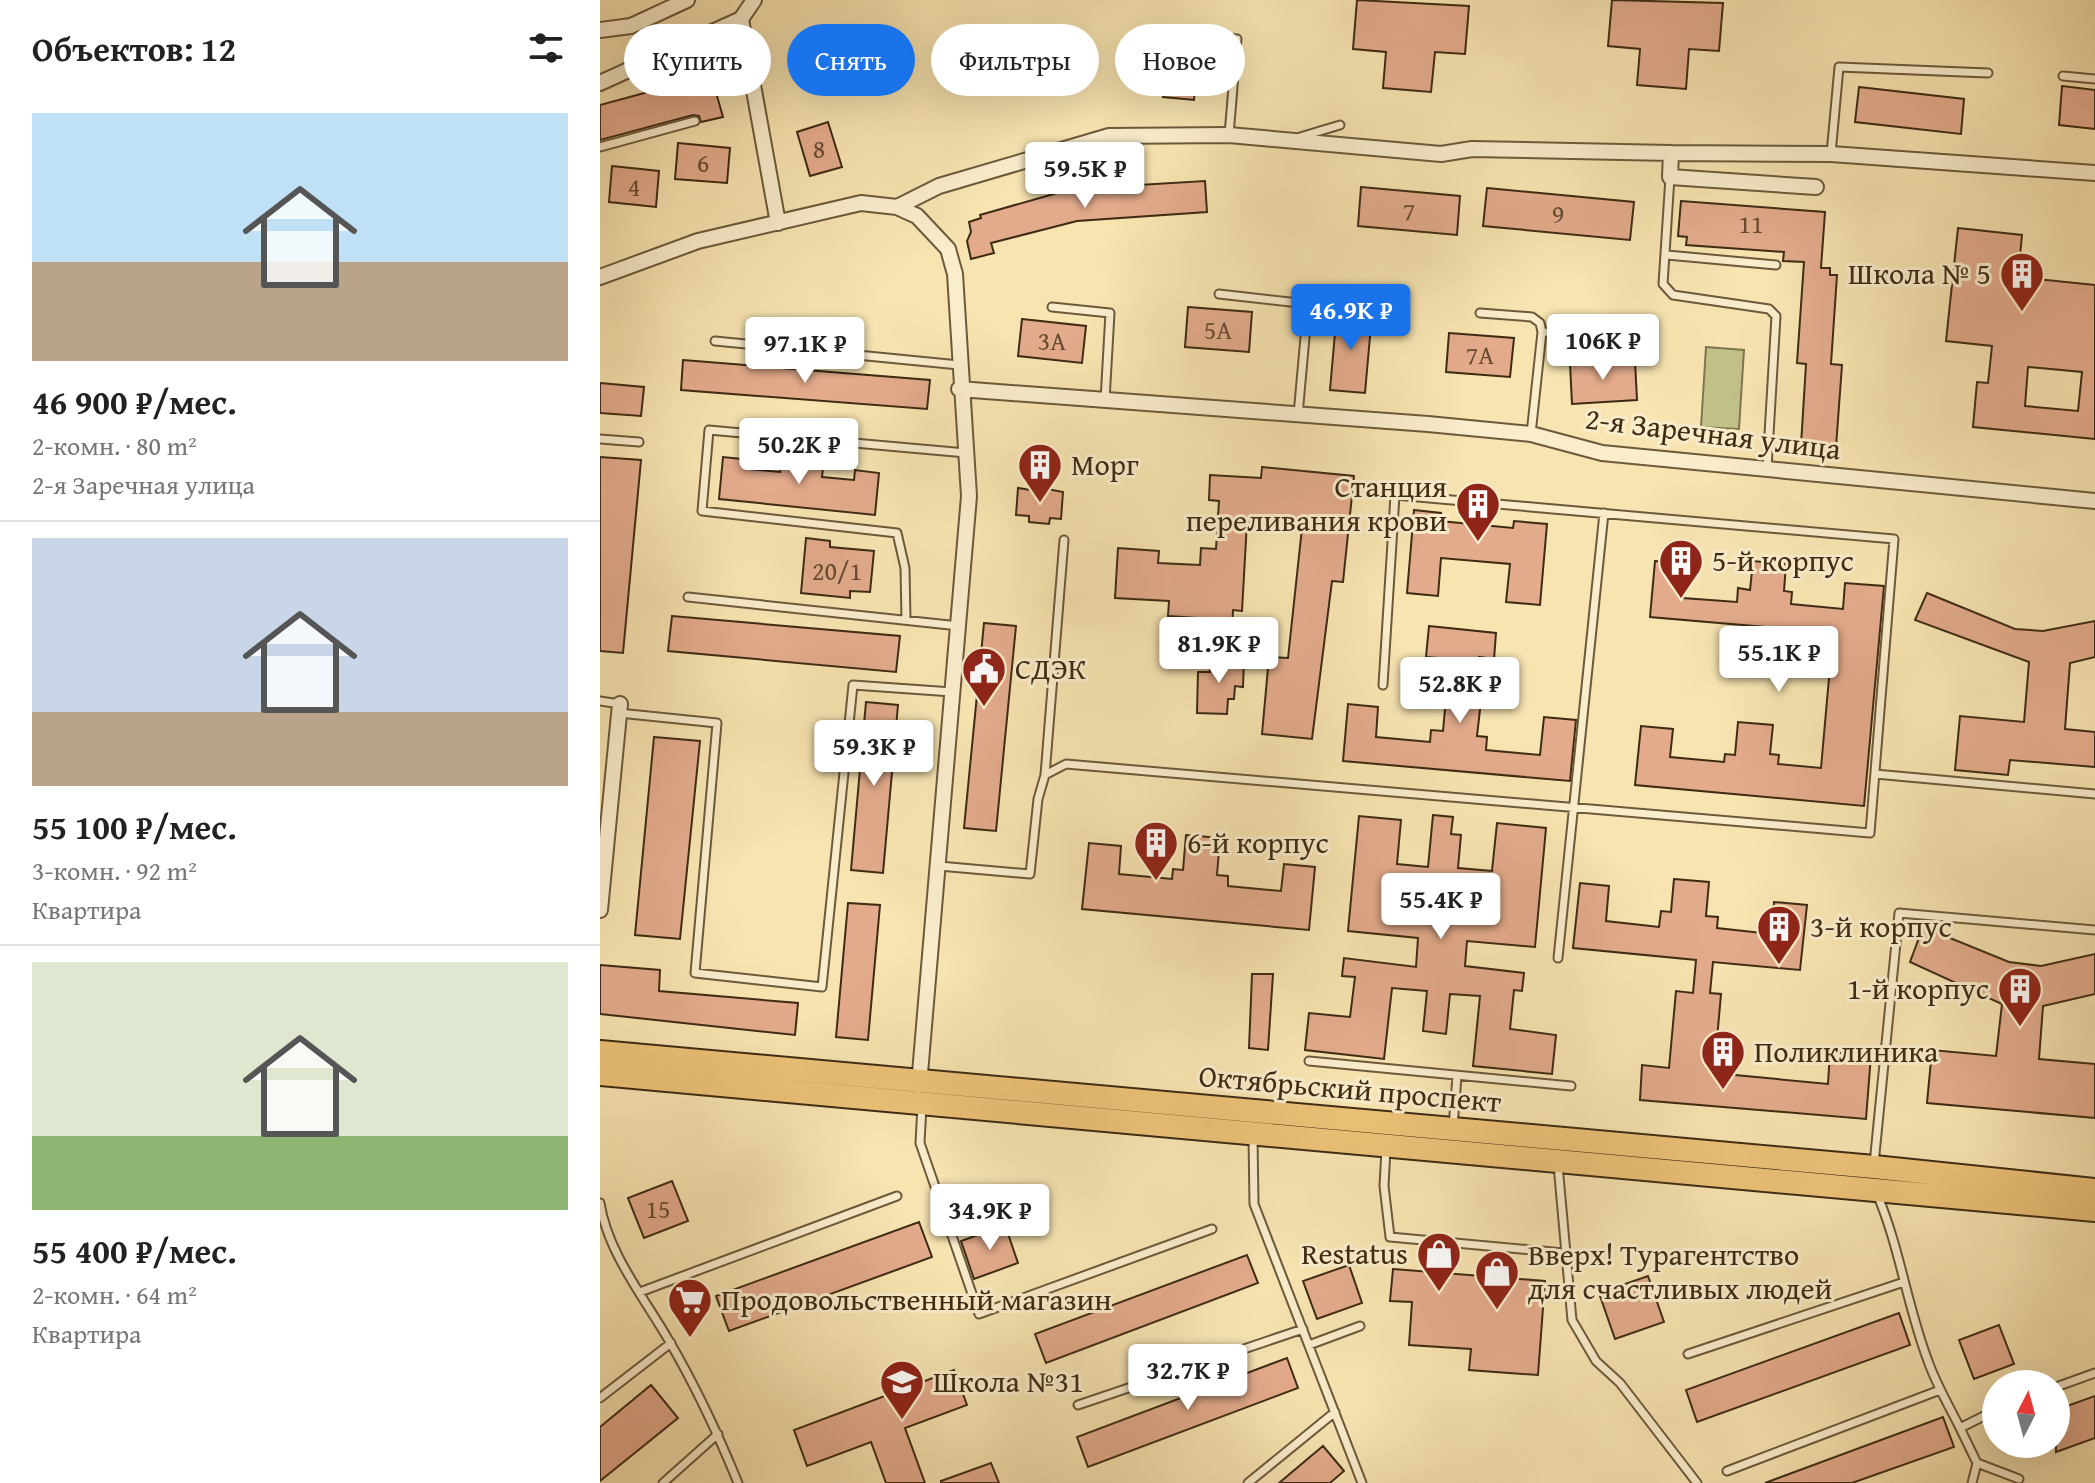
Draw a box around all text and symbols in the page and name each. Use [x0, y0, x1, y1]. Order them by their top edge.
text: Объектов: 12 [32, 24, 236, 73]
chip: Купить [624, 24, 771, 96]
chip: Снять [787, 24, 915, 96]
chip: Фильтры [931, 24, 1099, 96]
chip: Новое [1115, 24, 1245, 96]
icon: filters [524, 26, 568, 70]
house number: 8 [813, 129, 825, 168]
pin: 59.5K ₽ [1011, 142, 1159, 210]
house number: 6 [697, 143, 709, 182]
text: 59.5K ₽ [1043, 148, 1127, 187]
icon: home [228, 165, 372, 309]
house number: 4 [628, 167, 640, 206]
house number: 7 [1403, 191, 1415, 230]
house number: 9 [1552, 194, 1564, 233]
house number: 11 [1738, 204, 1764, 243]
building icon: Школа № 5 [1998, 250, 2046, 313]
place label: Школа № 5 [1848, 251, 1991, 295]
pin: 46.9K ₽ [1277, 284, 1425, 352]
text: 46.9K ₽ [1309, 290, 1393, 329]
house number: 5А [1204, 310, 1232, 349]
pin: 106K ₽ [1538, 314, 1668, 382]
pin: 97.1K ₽ [731, 317, 879, 385]
text: 106K ₽ [1565, 320, 1641, 359]
house number: 3А [1038, 321, 1066, 360]
text: 97.1K ₽ [763, 323, 847, 362]
house number: 7А [1466, 335, 1494, 374]
text: 46 900 ₽/мес. [32, 377, 237, 426]
street label: 2-я Заречная улица [1583, 396, 1844, 471]
pin: 50.2K ₽ [725, 418, 873, 486]
text: 50.2K ₽ [757, 424, 841, 463]
text: 2-комн. · 80 m² [32, 426, 197, 465]
building icon: Морг [1016, 441, 1064, 504]
place label: Морг [1071, 442, 1139, 486]
place label: Станция переливания крови [1186, 464, 1447, 542]
text: 2-я Заречная улица [32, 465, 255, 504]
building icon: Станция переливания крови [1454, 480, 1502, 543]
building icon: 5-й корпус [1657, 537, 1705, 600]
place label: 5-й корпус [1712, 538, 1854, 582]
house number: 20/1 [812, 551, 862, 590]
icon: home [228, 590, 372, 734]
pin: 81.9K ₽ [1145, 617, 1293, 685]
text: 81.9K ₽ [1177, 623, 1261, 662]
pin: 55.1K ₽ [1705, 626, 1853, 694]
text: 55.1K ₽ [1737, 632, 1821, 671]
public building icon: СДЭК [960, 645, 1008, 708]
place label: СДЭК [1015, 646, 1087, 690]
pin: 52.8K ₽ [1386, 657, 1534, 725]
text: 52.8K ₽ [1418, 663, 1502, 702]
pin: 59.3K ₽ [800, 720, 948, 788]
text: 59.3K ₽ [832, 726, 916, 765]
text: 55 100 ₽/мес. [32, 802, 237, 851]
building icon: 6-й корпус [1132, 819, 1180, 882]
place label: 6-й корпус [1187, 820, 1329, 864]
text: 3-комн. · 92 m² [32, 851, 197, 890]
pin: 55.4K ₽ [1367, 873, 1515, 941]
text: 55.4K ₽ [1399, 879, 1483, 918]
text: Квартира [32, 890, 141, 929]
building icon: 3-й корпус [1755, 903, 1803, 966]
place label: 3-й корпус [1810, 904, 1952, 948]
building icon: 1-й корпус [1996, 965, 2044, 1028]
place label: 1-й корпус [1847, 966, 1989, 1010]
icon: home [228, 1014, 372, 1158]
building icon: Поликлиника [1699, 1028, 1747, 1091]
place label: Поликлиника [1754, 1029, 1939, 1073]
street label: Октябрьский проспект [1197, 1053, 1504, 1123]
pin: 34.9K ₽ [916, 1184, 1064, 1252]
house number: 15 [645, 1189, 671, 1228]
text: 34.9K ₽ [948, 1190, 1032, 1229]
text: 55 400 ₽/мес. [32, 1226, 237, 1275]
shop icon: Restatus [1415, 1230, 1463, 1293]
place label: Restatus [1301, 1231, 1408, 1275]
place label: Вверх! Турагентство для счастливых людей [1528, 1232, 1832, 1310]
shop icon: Вверх! Турагентство для счастливых людей [1473, 1248, 1521, 1311]
text: 2-комн. · 64 m² [32, 1275, 197, 1314]
supermarket icon: Продовольственный магазин [666, 1276, 714, 1339]
place label: Продовольственный магазин [721, 1277, 1112, 1321]
text: Квартира [32, 1314, 141, 1353]
pin: 32.7K ₽ [1114, 1344, 1262, 1412]
text: 32.7K ₽ [1146, 1350, 1230, 1389]
school or university icon: Школа №31 [878, 1358, 926, 1421]
place label: Школа №31 [933, 1359, 1084, 1403]
north arrow [1982, 1370, 2070, 1458]
map controls [1982, 1370, 2070, 1458]

